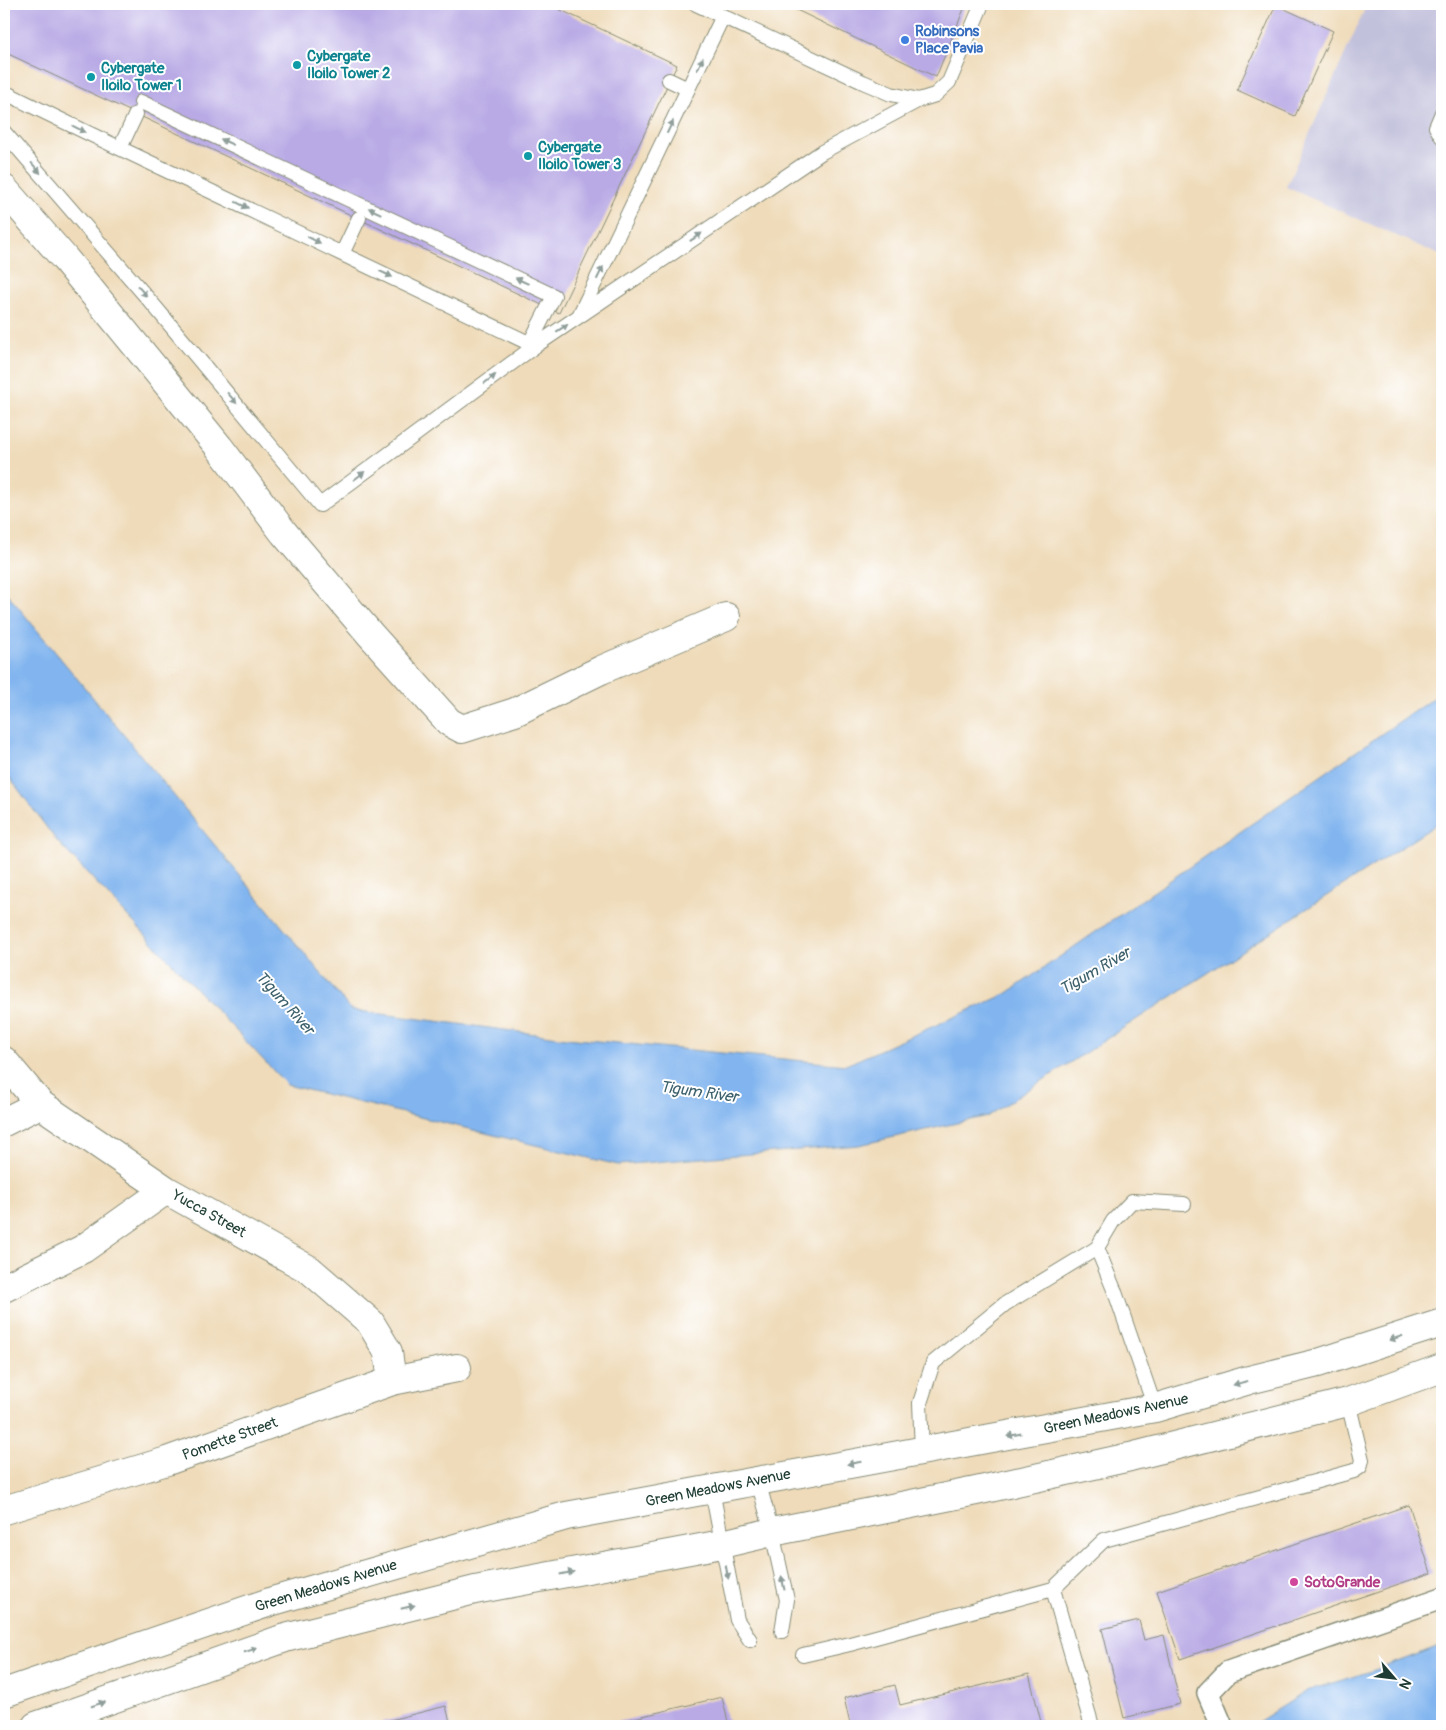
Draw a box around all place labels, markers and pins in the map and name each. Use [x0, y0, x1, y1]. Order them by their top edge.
place label: Robinsons Place Pavia [915, 22, 983, 58]
marker: Robinsons Place Pavia [899, 34, 911, 46]
place label: Cybergate Iloilo Tower 2 [307, 47, 390, 83]
place label: Cybergate Iloilo Tower 1 [101, 59, 182, 95]
marker: Cybergate Iloilo Tower 2 [291, 59, 303, 71]
marker: Cybergate Iloilo Tower 1 [85, 71, 97, 83]
place label: Cybergate Iloilo Tower 3 [538, 138, 621, 174]
marker: Cybergate Iloilo Tower 3 [522, 150, 534, 162]
place label: SotoGrande [1304, 1573, 1381, 1592]
marker: SotoGrande [1288, 1576, 1300, 1588]

